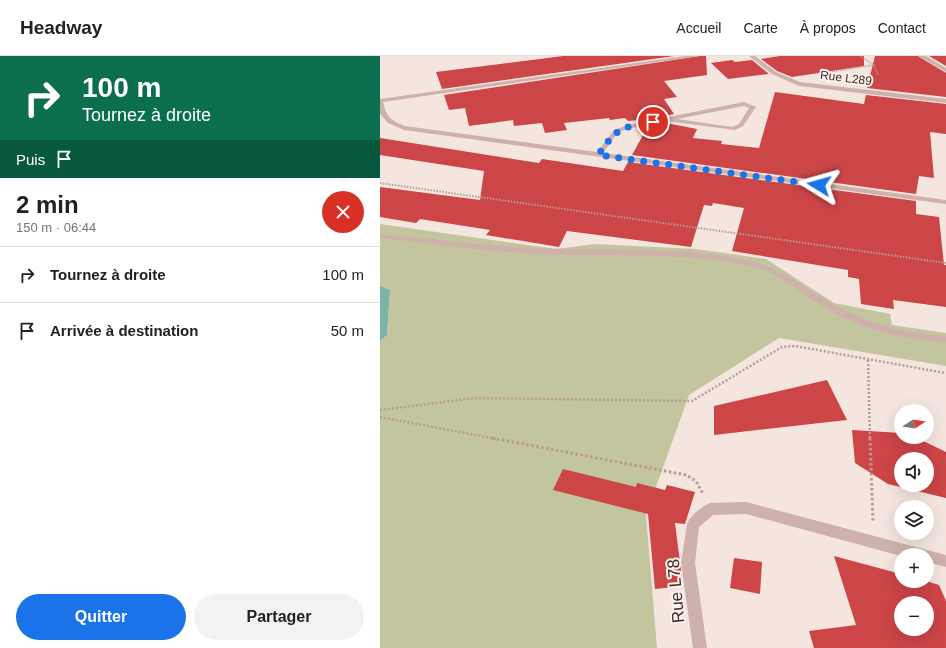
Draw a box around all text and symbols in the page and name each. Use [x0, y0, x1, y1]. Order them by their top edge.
text: Headway [20, 17, 102, 38]
text: Accueil [676, 20, 721, 36]
text: Carte [743, 20, 778, 36]
text: À propos [800, 20, 856, 36]
text: Contact [878, 20, 926, 36]
street label: Rue L289 [819, 68, 873, 88]
icon: right [16, 72, 68, 124]
text: 100 m [82, 72, 161, 103]
text: Tournez à droite [82, 105, 211, 125]
pin [636, 105, 670, 139]
icon: arrive [642, 111, 664, 133]
icon: arrive [53, 148, 75, 170]
text: Puis [16, 151, 45, 168]
position arrow [798, 164, 840, 206]
text: 2 min [16, 191, 79, 218]
button: close [322, 191, 364, 233]
text: 150 m · 06:44 [16, 220, 96, 235]
icon: right [16, 264, 38, 286]
text: Tournez à droite [50, 266, 166, 283]
text: 100 m [322, 266, 364, 283]
icon: arrive [16, 320, 38, 342]
text: Arrivée à destination [50, 322, 198, 339]
text: 50 m [331, 322, 364, 339]
north arrow [894, 404, 934, 444]
map controls [894, 404, 934, 636]
button: sound [894, 452, 934, 492]
button: layers [894, 500, 934, 540]
button: + [894, 548, 934, 588]
street label: Rue L78 [664, 558, 688, 624]
button: Quitter [16, 594, 186, 640]
button: Partager [194, 594, 364, 640]
button: − [894, 596, 934, 636]

